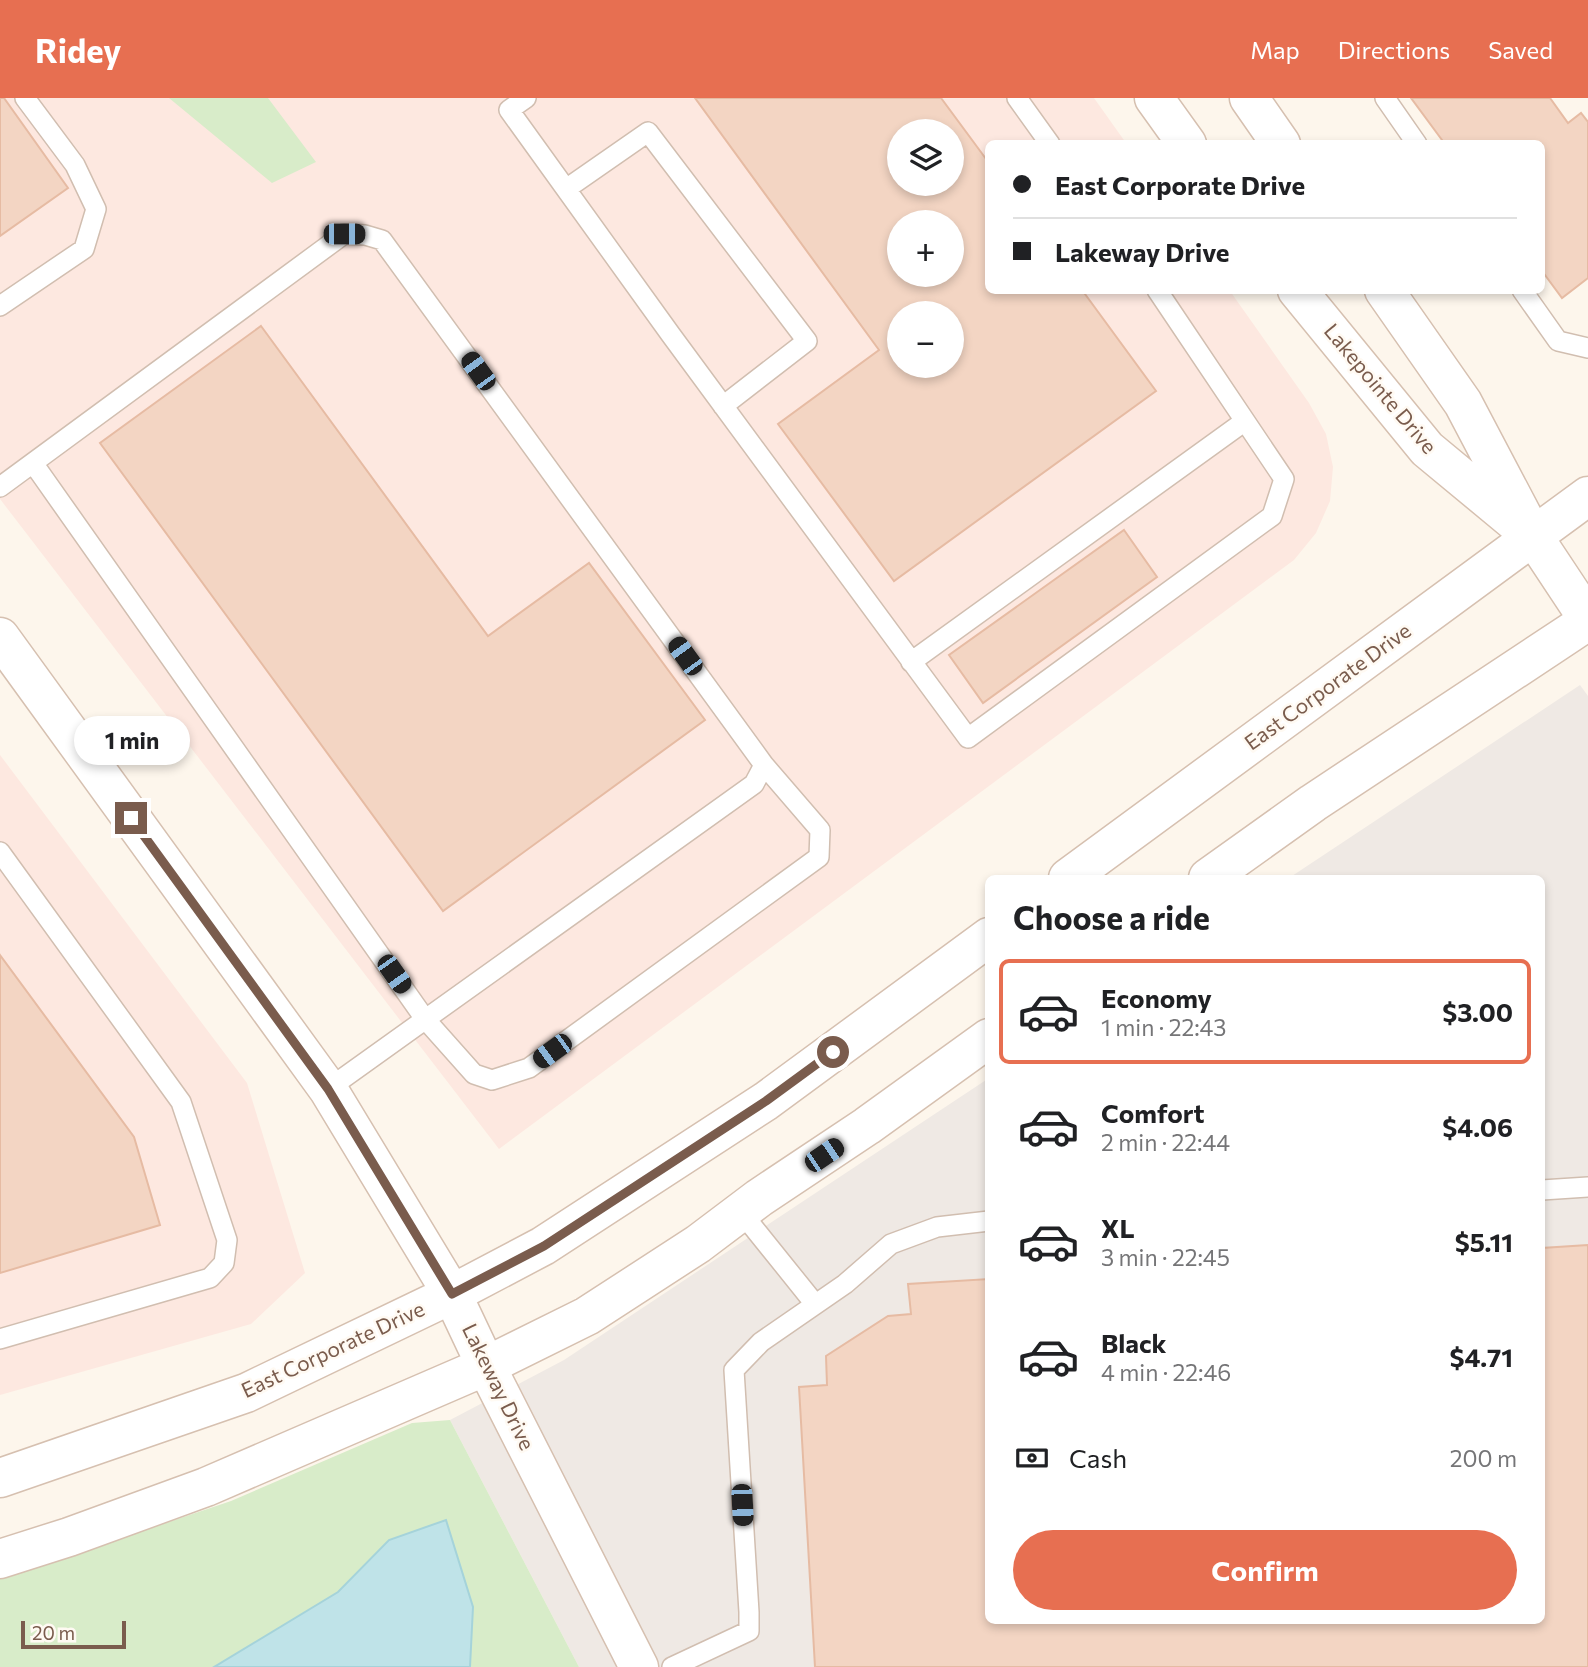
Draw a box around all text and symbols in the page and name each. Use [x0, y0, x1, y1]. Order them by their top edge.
text: Ridey [35, 29, 121, 70]
text: Map [1250, 35, 1300, 64]
text: Directions [1338, 35, 1450, 64]
text: Saved [1488, 35, 1553, 64]
map controls [887, 119, 964, 378]
button: layers [887, 119, 964, 196]
text: East Corporate Drive [1055, 169, 1305, 200]
button: + [887, 210, 964, 287]
car [324, 224, 366, 245]
text: Lakeway Drive [1055, 236, 1230, 267]
button: − [887, 301, 964, 378]
street label: Lakepointe Drive [1320, 318, 1443, 458]
car [458, 348, 499, 394]
street label: East Corporate Drive [1239, 617, 1415, 754]
car [665, 633, 706, 679]
callout: 1 min [73, 716, 189, 766]
text: 1 min [105, 726, 159, 754]
route end [115, 802, 147, 834]
text: Choose a ride [1013, 897, 1210, 937]
car [374, 951, 415, 997]
icon: car [1017, 980, 1080, 1043]
text: Economy [1101, 982, 1212, 1013]
text: $3.00 [1442, 996, 1513, 1027]
text: 1 min · 22:43 [1101, 1013, 1227, 1041]
car [529, 1030, 576, 1072]
route start [817, 1036, 849, 1068]
icon: car [1017, 1095, 1080, 1158]
text: Comfort [1101, 1097, 1204, 1128]
text: $4.06 [1442, 1111, 1513, 1142]
text: 2 min · 22:44 [1101, 1128, 1230, 1156]
car [801, 1135, 848, 1175]
icon: car [1017, 1210, 1080, 1273]
text: XL [1101, 1212, 1135, 1243]
text: $5.11 [1455, 1226, 1513, 1257]
text: 3 min · 22:45 [1101, 1243, 1230, 1271]
street label: East Corporate Drive [237, 1295, 428, 1402]
street label: Lakeway Drive [458, 1319, 541, 1454]
icon: car [1017, 1325, 1080, 1388]
text: Black [1101, 1327, 1167, 1358]
text: $4.71 [1450, 1341, 1513, 1372]
text: 4 min · 22:46 [1101, 1358, 1231, 1386]
icon: cash [1013, 1439, 1051, 1477]
text: Cash [1069, 1442, 1127, 1473]
text: 200 m [1450, 1444, 1517, 1472]
car [731, 1483, 754, 1527]
button: Confirm [1013, 1530, 1517, 1610]
scale bar [21, 1618, 126, 1650]
text: 20 m [32, 1621, 75, 1644]

